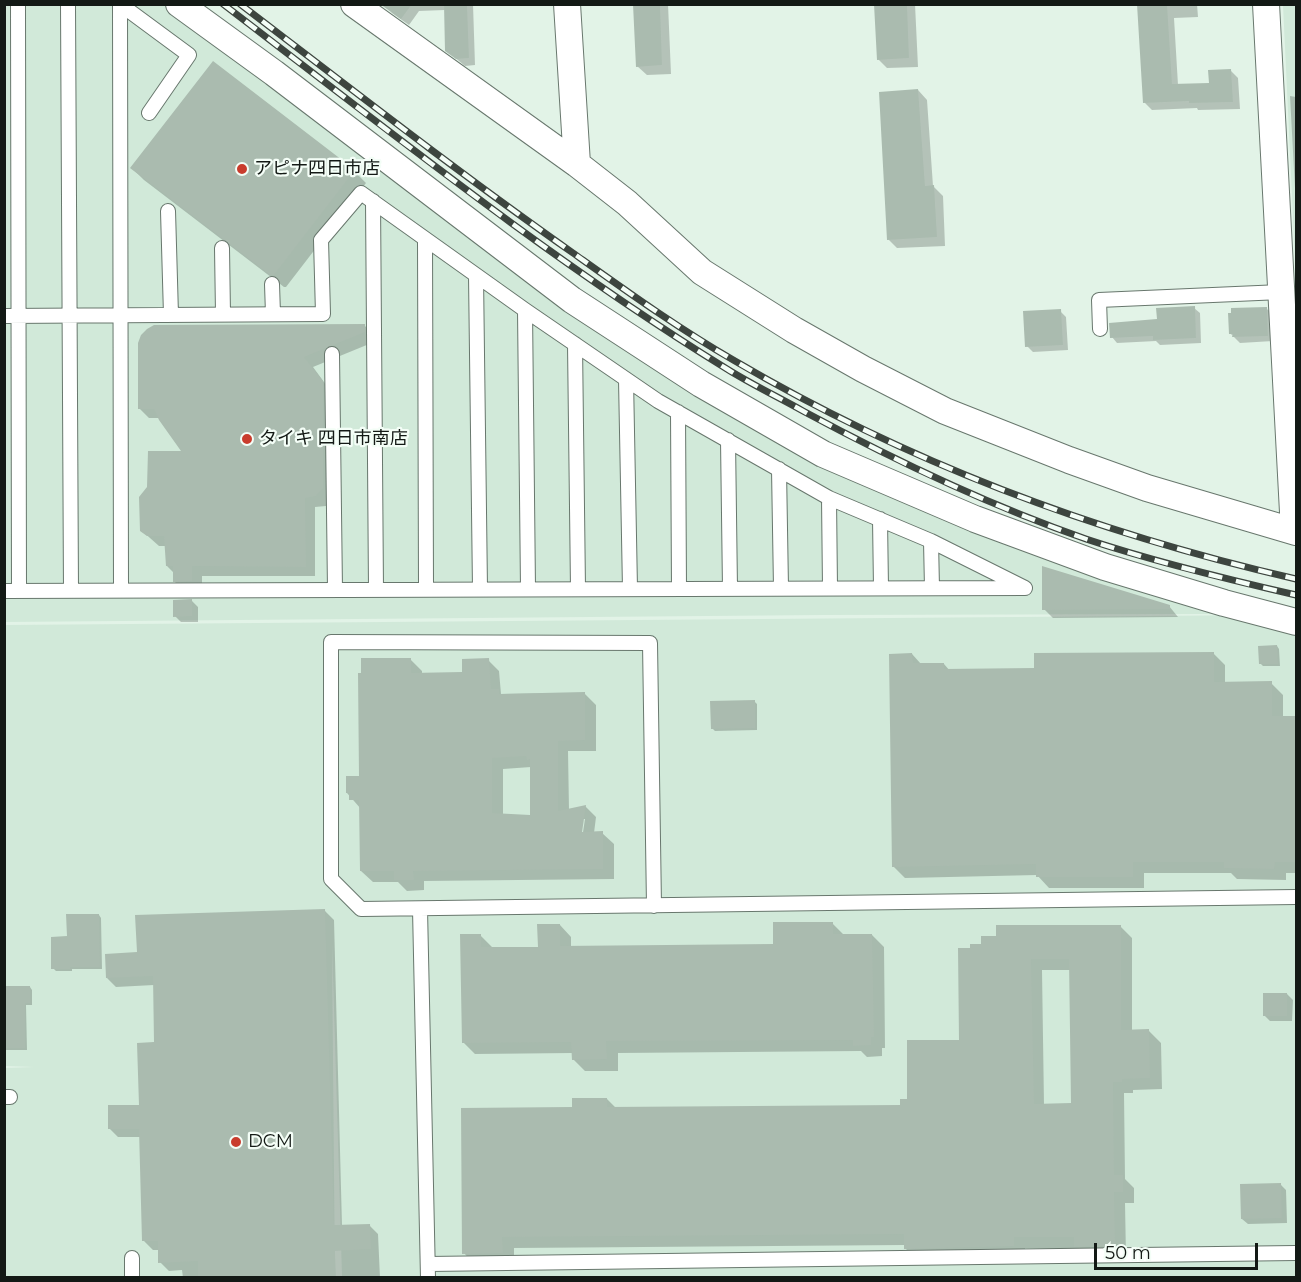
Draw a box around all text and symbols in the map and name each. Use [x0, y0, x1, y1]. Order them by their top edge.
place label: アピナ四日市店 [254, 158, 380, 180]
marker: アピナ四日市店 [235, 162, 249, 176]
place label: タイキ 四日市南店 [259, 428, 408, 450]
marker: タイキ 四日市南店 [240, 432, 254, 446]
place label: DCM [248, 1131, 293, 1153]
marker: DCM [229, 1135, 243, 1149]
scale bar [1097, 1231, 1260, 1269]
text: 50 m [1105, 1242, 1151, 1264]

